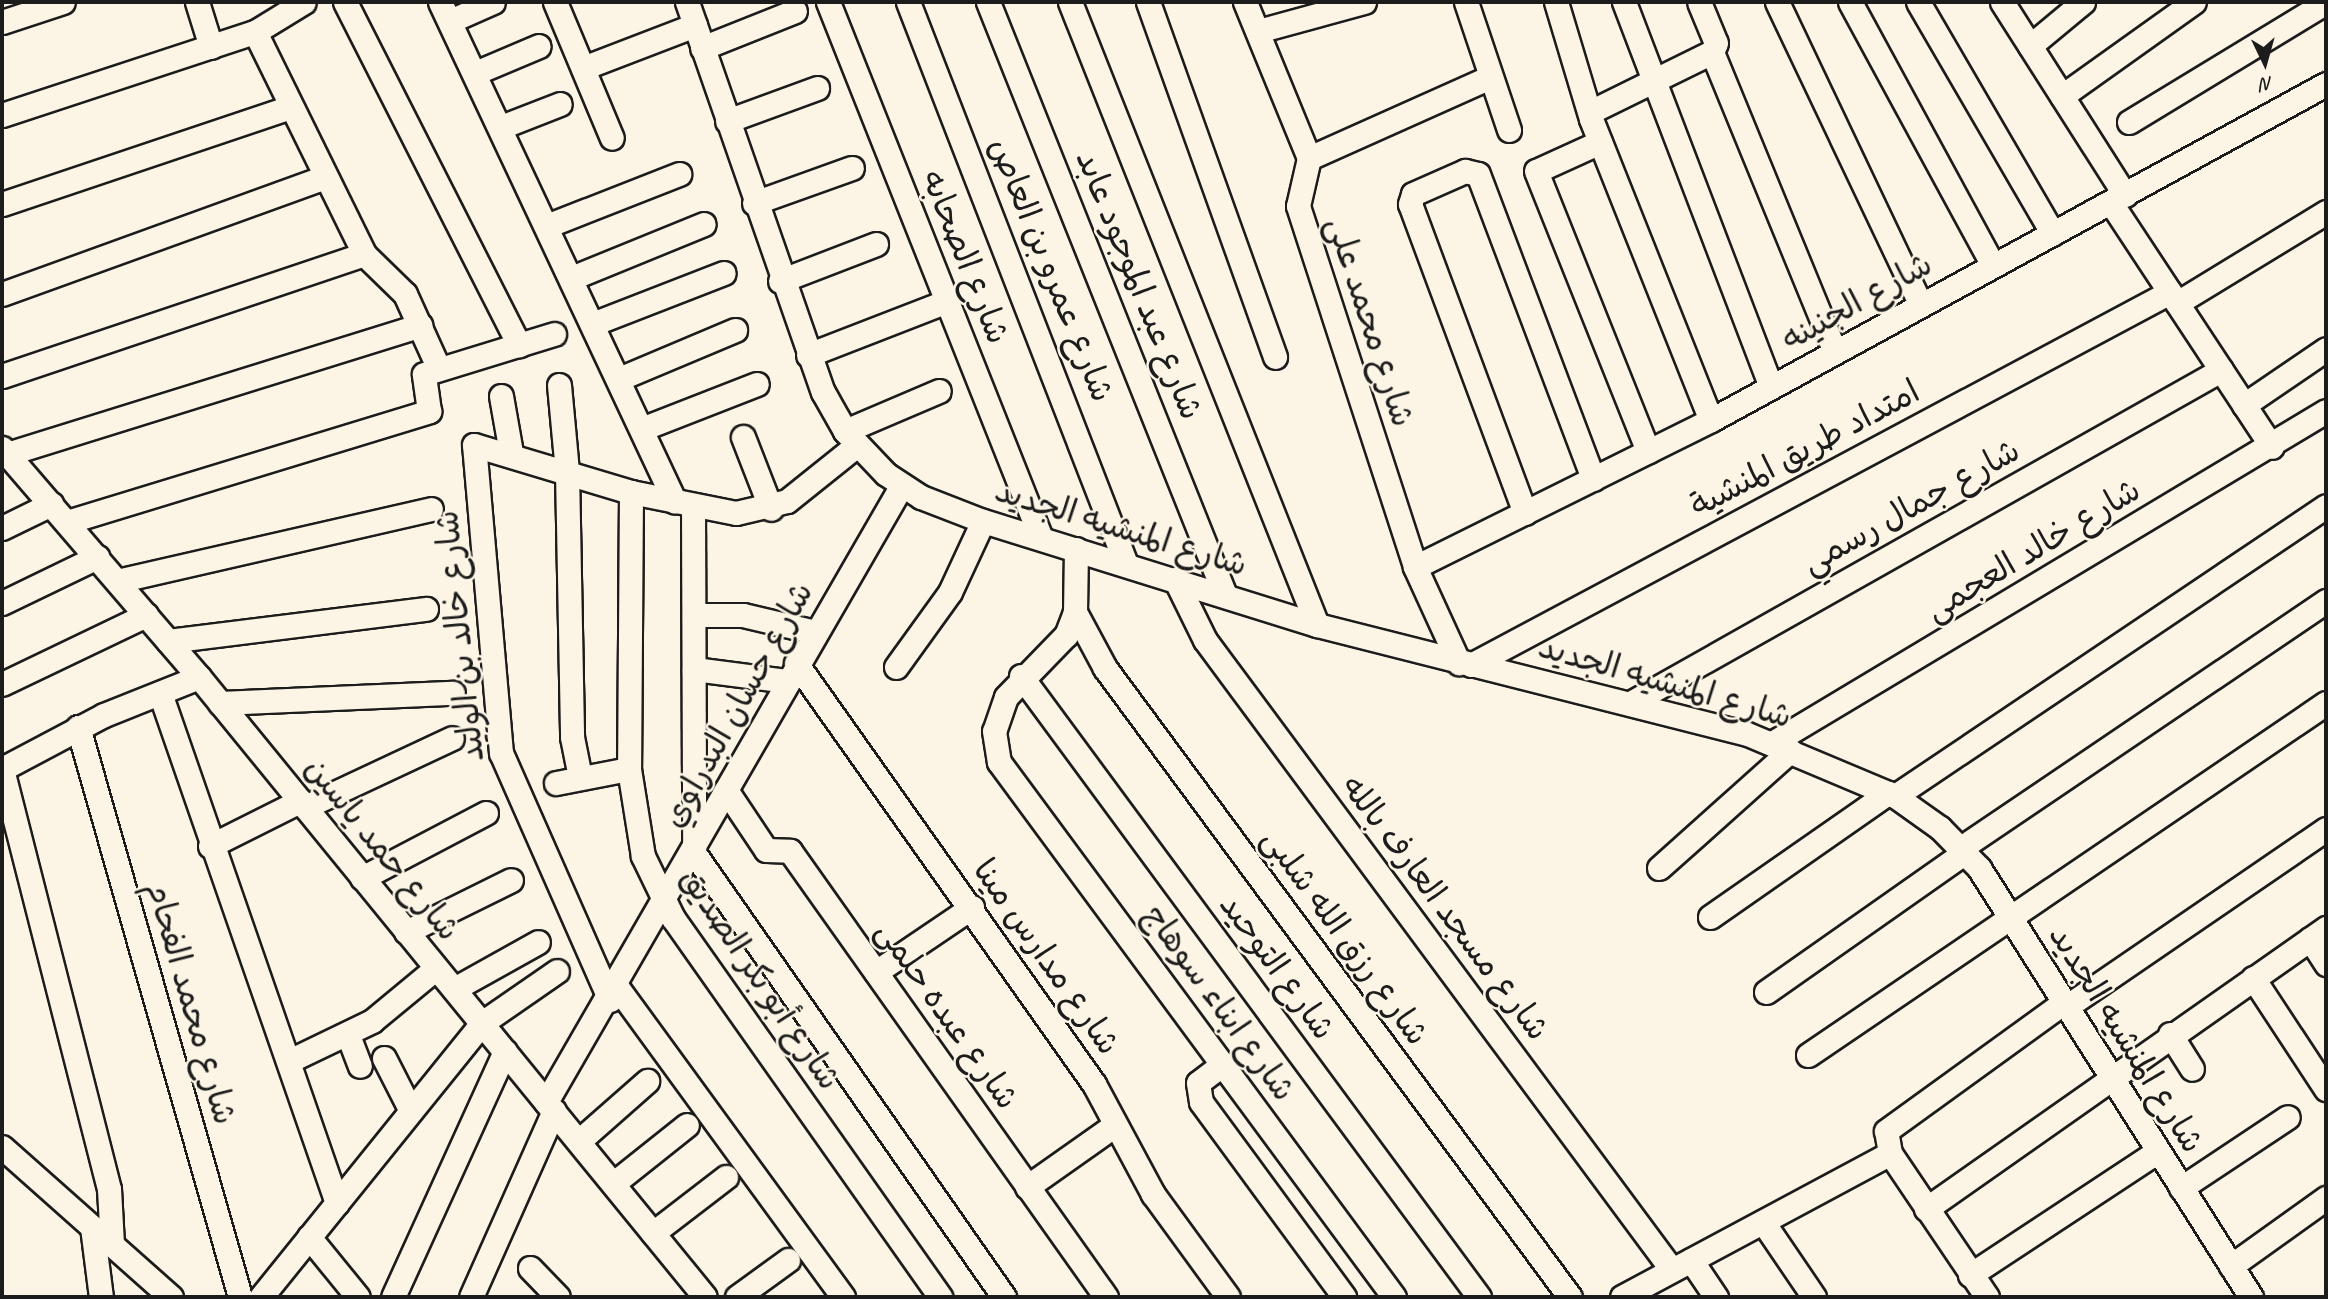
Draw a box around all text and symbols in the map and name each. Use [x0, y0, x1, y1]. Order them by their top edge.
north arrow [2230, 28, 2300, 98]
text: N [2260, 71, 2274, 96]
street label: شارع عمرو بن العاص [980, 132, 1122, 408]
street label: شارع عبد الموجود عابد [1067, 145, 1211, 425]
street label: شارع الصحابه [912, 164, 1018, 350]
street label: شارع محمد على [1317, 212, 1423, 432]
street label: شارع الجنينه [1775, 245, 1939, 359]
street label: امتداد طريق المنشية [1683, 372, 1927, 526]
street label: شارع جمال رسمي [1795, 431, 2027, 583]
street label: شارع خالد العجمى [1918, 470, 2148, 630]
street label: شارع المنشيه الجديد [990, 471, 1252, 585]
street label: شارع خالد بن الوليد [427, 508, 493, 764]
street label: شارع حسان البدراوي [654, 575, 822, 835]
street label: شارع المنشيه الجديد [1534, 627, 1796, 737]
street label: شارع حمد ياسين [296, 749, 468, 949]
street label: شارع مسجد العارف بالله [1332, 768, 1558, 1048]
street label: شارع رزق الله شلبى [1253, 821, 1437, 1053]
street label: شارع مدارس مينا [964, 852, 1128, 1062]
street label: شارع أبو بكر الصديق [671, 861, 849, 1097]
street label: شارع محمد الفحام [137, 877, 245, 1129]
street label: شارع التوحيد [1211, 886, 1343, 1048]
street label: شارع ابناء سوهاج [1135, 897, 1303, 1109]
street label: شارع عبده حلمى [867, 913, 1027, 1117]
street label: شارع المنشيه الجديد [2040, 918, 2212, 1160]

